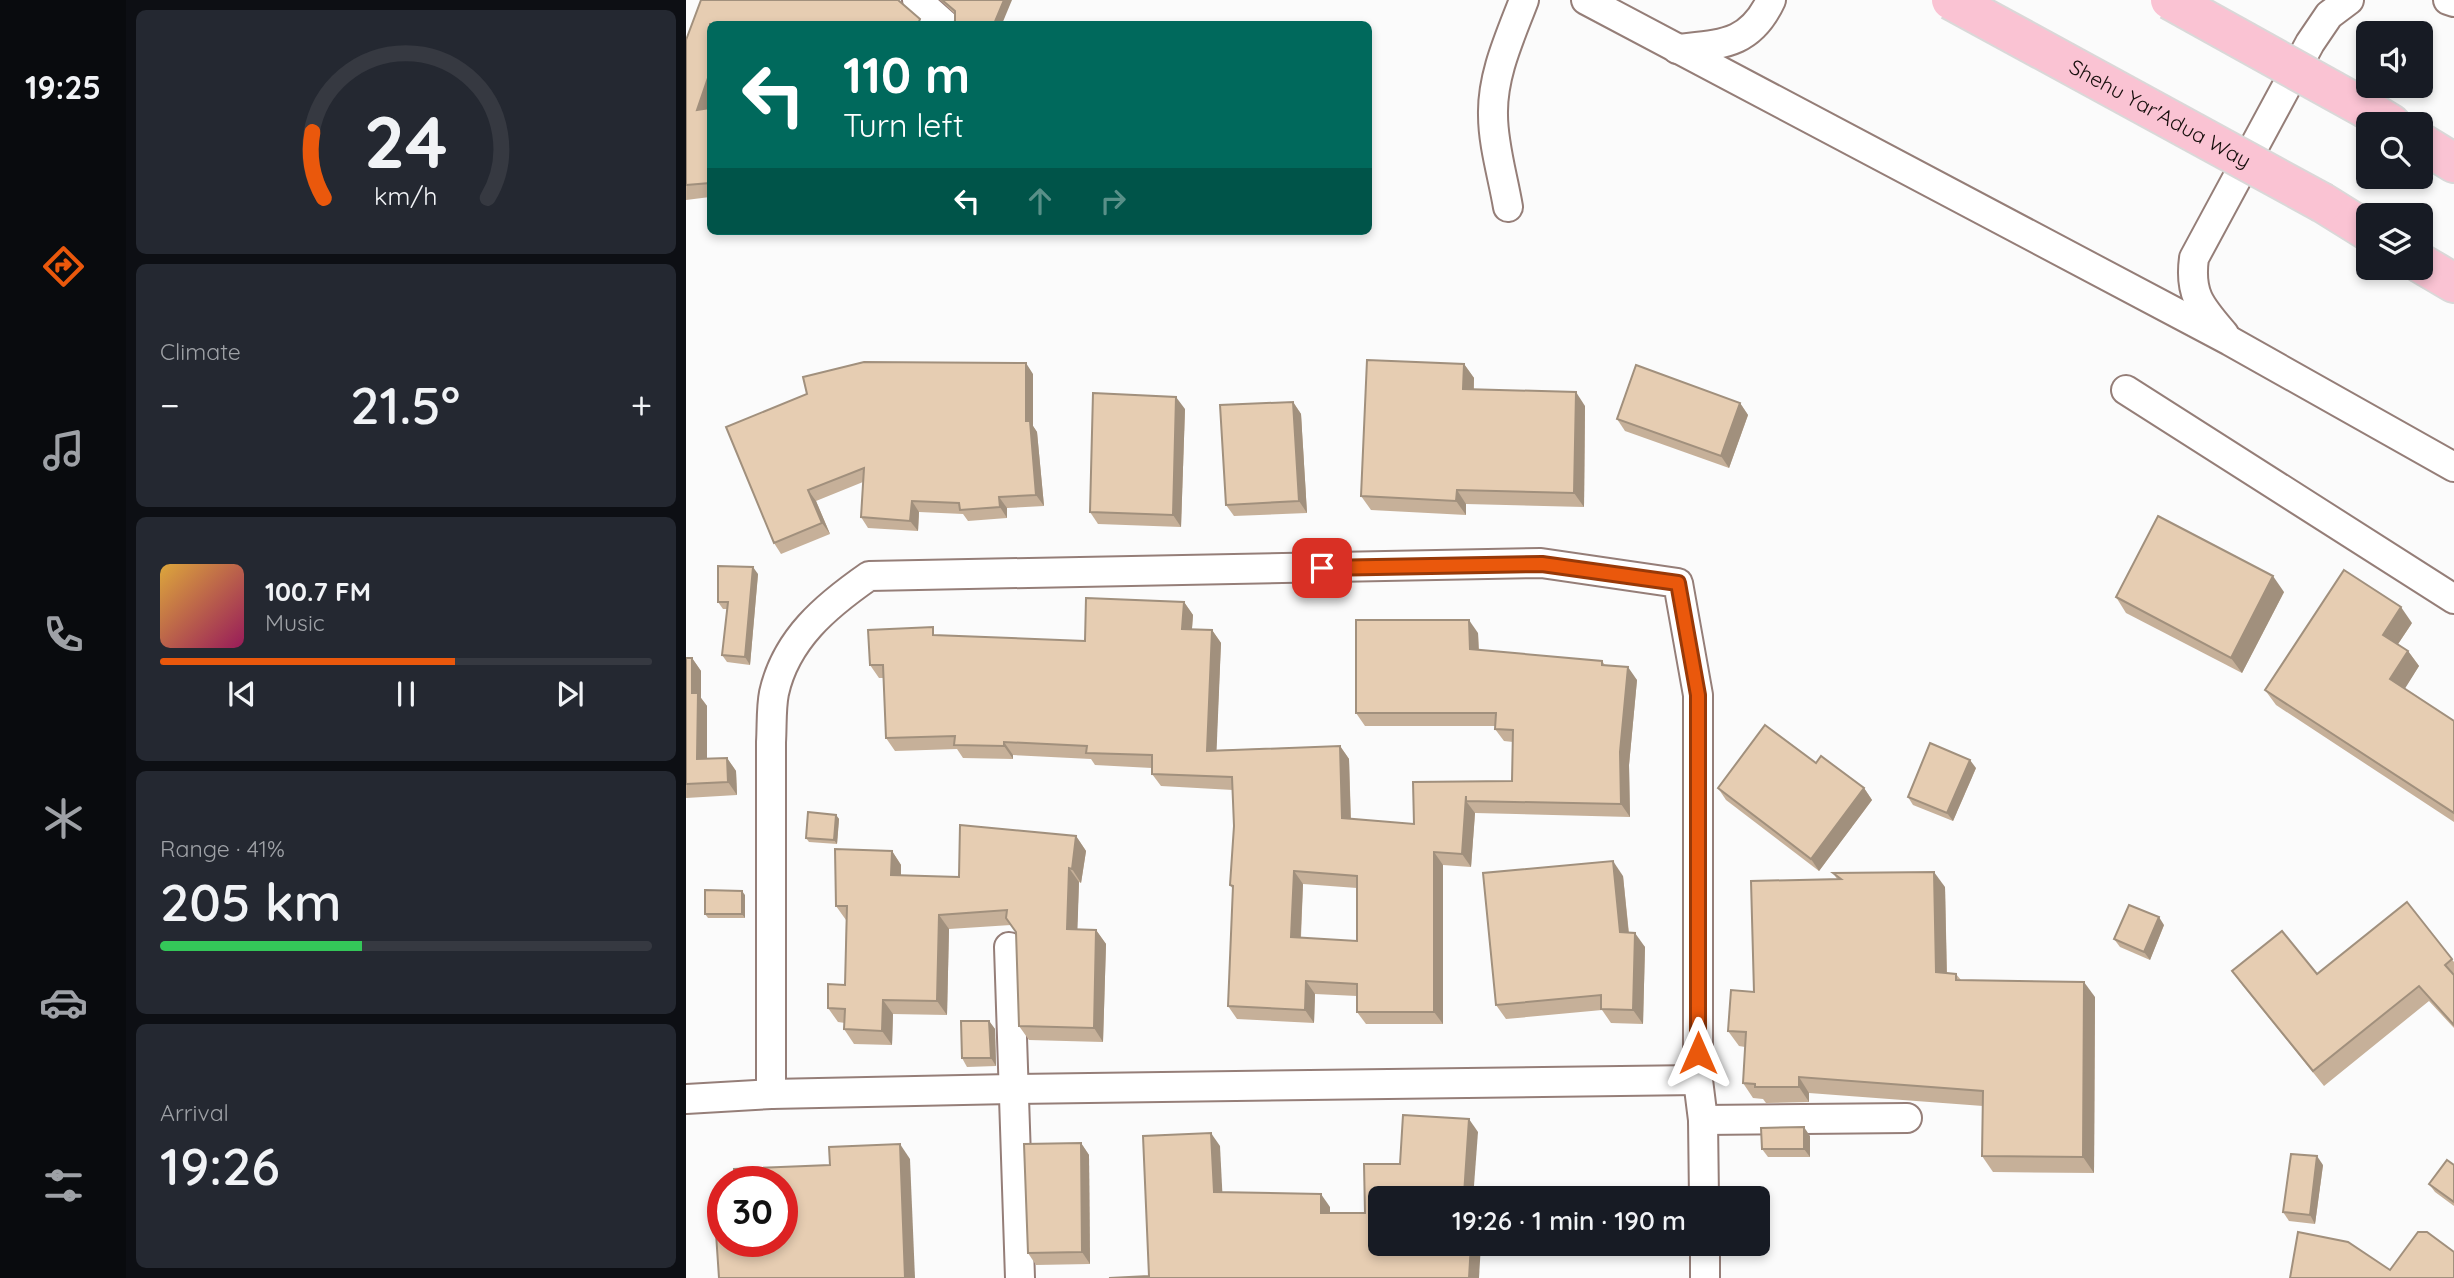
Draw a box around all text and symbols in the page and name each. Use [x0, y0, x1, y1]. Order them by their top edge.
map controls [2356, 21, 2433, 280]
button: sound [2356, 21, 2433, 98]
text: 110 m [843, 44, 970, 105]
icon: left [728, 49, 819, 140]
street label: Shehu Yar'Adua Way [2065, 53, 2256, 173]
text: 19:25 [25, 67, 101, 107]
text: 24 [364, 95, 448, 186]
text: Turn left [843, 105, 964, 145]
button: search [2356, 112, 2433, 189]
text: km/h [374, 180, 438, 211]
icon: left [948, 182, 986, 220]
icon: ahead [1021, 182, 1059, 220]
icon: right [1094, 182, 1132, 220]
button: layers [2356, 203, 2433, 280]
icon: directions [39, 242, 88, 291]
text: Climate [160, 337, 241, 366]
text: 21.5° [350, 372, 460, 437]
text: − [160, 381, 180, 429]
text: + [631, 381, 652, 429]
icon: music [39, 426, 88, 475]
pin [1292, 538, 1352, 598]
icon: arrive [1303, 549, 1341, 587]
text: 100.7 FM [265, 575, 371, 608]
text: Music [265, 608, 325, 637]
icon: phone [39, 610, 88, 659]
icon: previous [223, 675, 261, 713]
icon: pause [387, 675, 425, 713]
icon: next [551, 675, 589, 713]
icon: climate [39, 794, 88, 843]
text: Range · 41% [160, 834, 285, 863]
text: 205 km [160, 869, 342, 934]
icon: car [39, 978, 88, 1027]
position arrow [1661, 1016, 1735, 1090]
text: Arrival [160, 1098, 229, 1127]
text: 19:26 [160, 1133, 280, 1198]
icon: filters [39, 1161, 88, 1210]
speed limit sign: 30 [707, 1166, 798, 1257]
text: 19:26 · 1 min · 190 m [1452, 1204, 1686, 1237]

